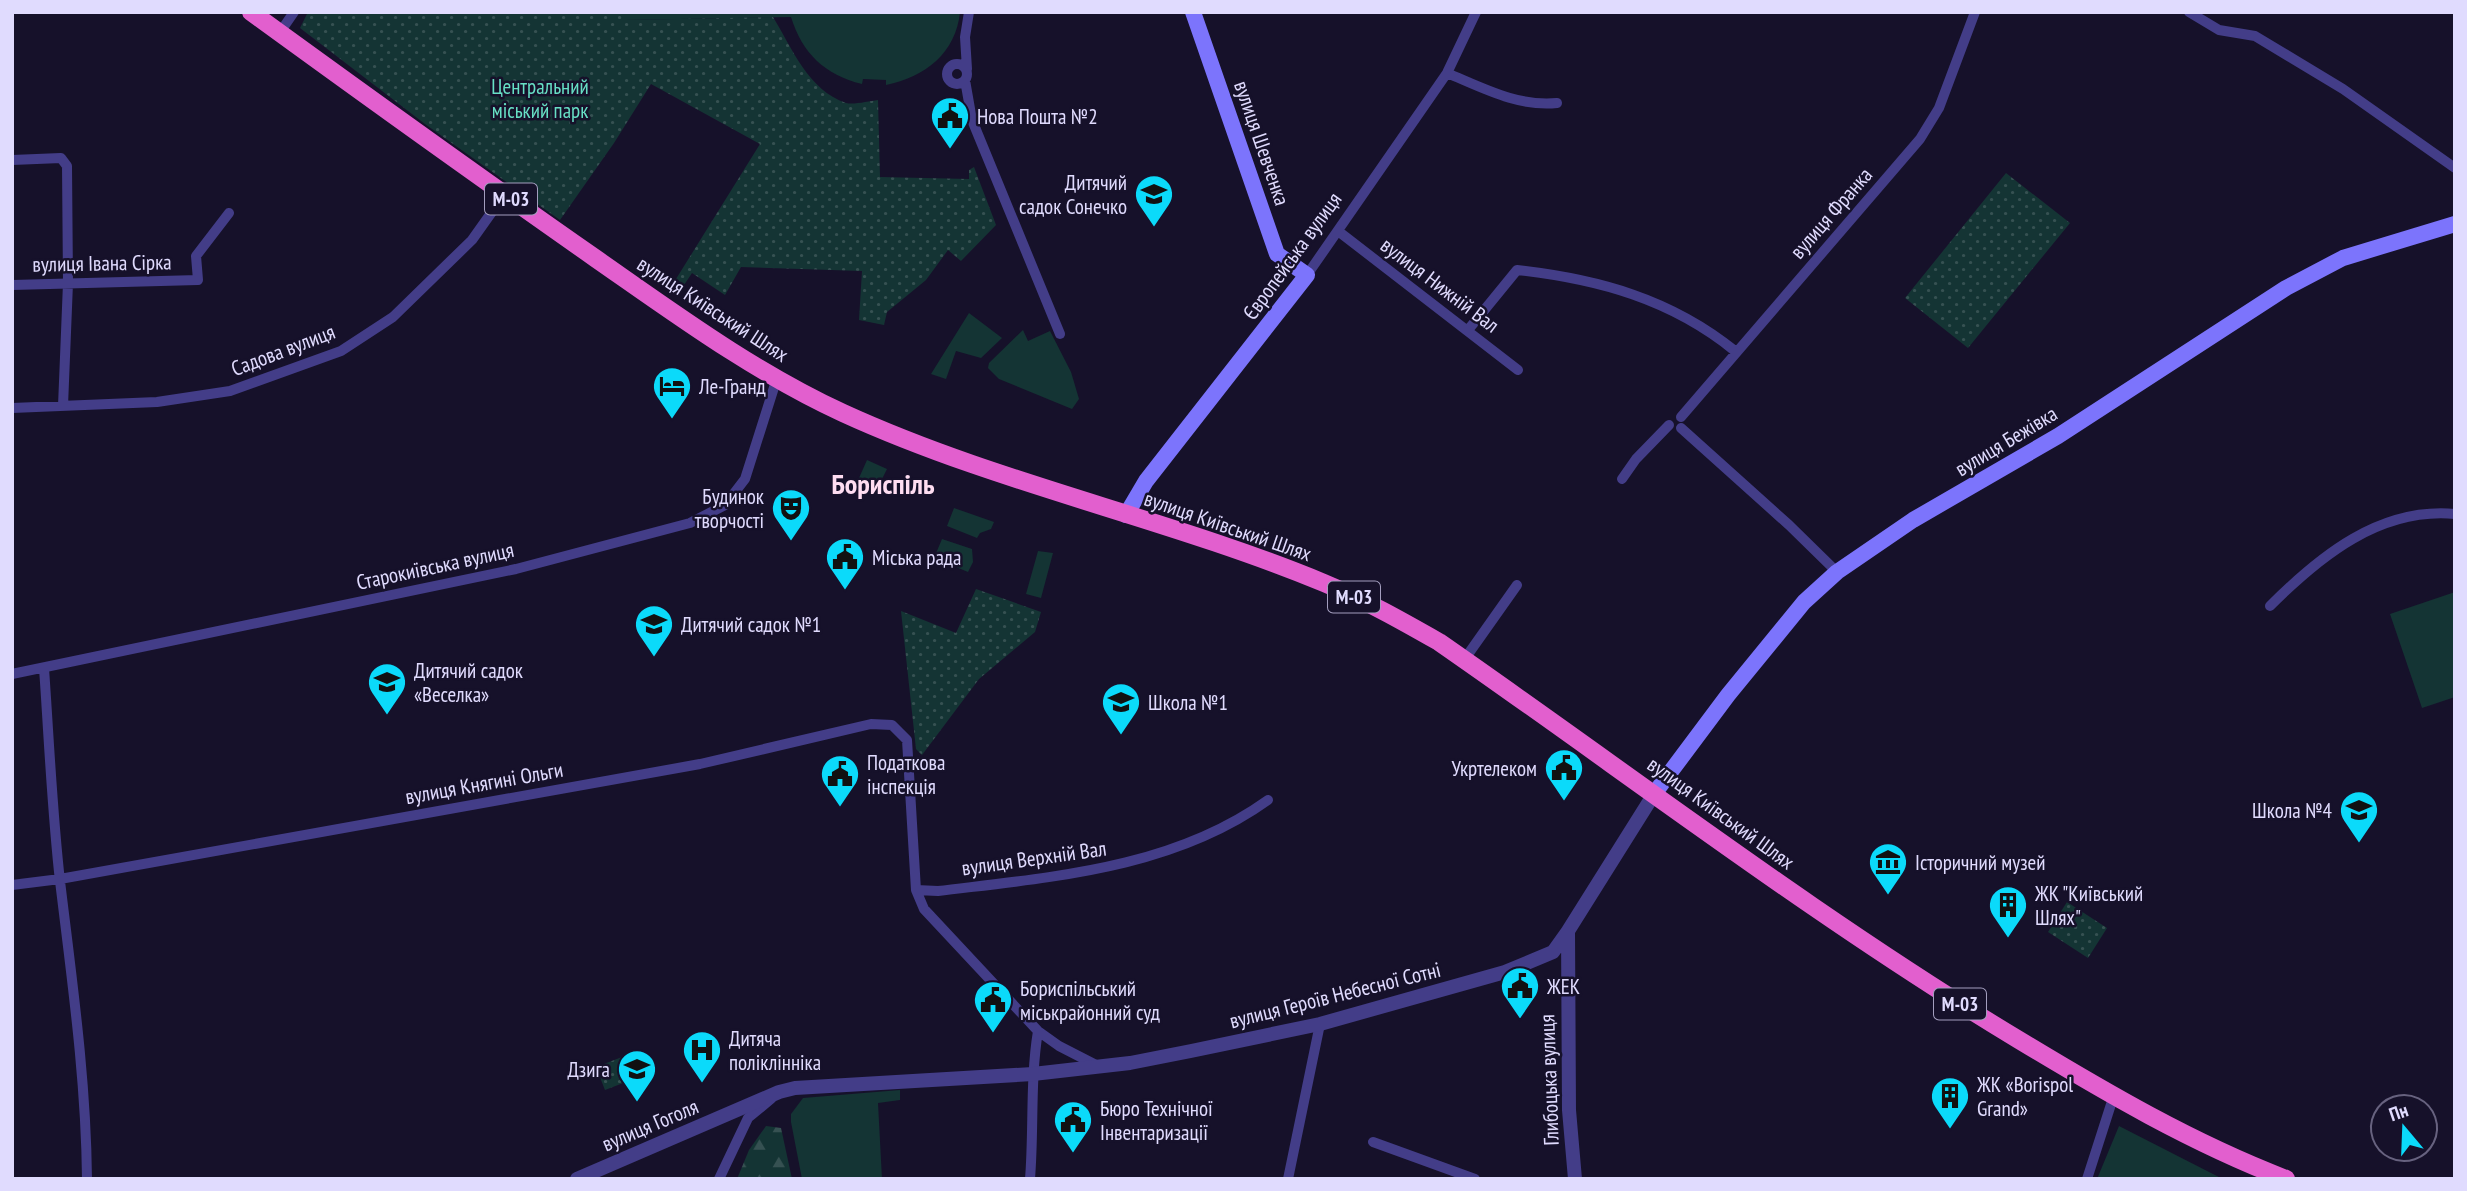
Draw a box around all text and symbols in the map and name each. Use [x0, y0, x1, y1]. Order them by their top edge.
park label: Центральний міський парк [491, 73, 589, 124]
street label: вулиця Шевченка [1228, 77, 1296, 209]
public building icon: Нова Пошта №2 [929, 95, 971, 150]
place label: Нова Пошта №2 [977, 103, 1098, 130]
street label: вулиця Франка [1784, 162, 1878, 264]
place label: Дитячий садок Сонечко [1019, 169, 1127, 220]
school or university icon: Дитячий садок Сонечко [1133, 173, 1175, 228]
road number: М-03 [485, 183, 537, 214]
street label: Європейська вулиця [1237, 187, 1347, 325]
street label: вулиця Нижній Вал [1375, 232, 1505, 338]
street label: вулиця Івана Сірка [32, 248, 172, 278]
street label: вулиця Київський Шлях [632, 250, 794, 368]
street label: Садова вулиця [227, 318, 339, 382]
hotel icon: Ле-Гранд [651, 365, 693, 420]
place label: Ле-Гранд [698, 373, 766, 400]
street label: вулиця Бежівка [1950, 400, 2062, 482]
district label: Бориспіль [832, 465, 935, 502]
place label: Будинок творчості [695, 483, 764, 534]
street label: вулиця Київський Шлях [1141, 485, 1315, 567]
theatre icon: Будинок творчості [770, 487, 812, 542]
street label: Старокиївська вулиця [354, 536, 516, 596]
public building icon: Міська рада [824, 536, 866, 591]
place label: Міська рада [872, 544, 961, 571]
road number: М-03 [1328, 582, 1380, 612]
school or university icon: Дитячий садок №1 [633, 603, 675, 658]
place label: Дитячий садок №1 [681, 611, 821, 638]
place label: Дитячий садок «Веселка» [414, 657, 523, 708]
school or university icon: Дитячий садок «Веселка» [366, 661, 408, 716]
school or university icon: Школа №1 [1100, 681, 1142, 736]
place label: Школа №1 [1148, 689, 1228, 716]
public building icon: Укртелеком [1543, 747, 1585, 802]
place label: Податкова інспекція [867, 749, 945, 800]
street label: вулиця Київський Шлях [1642, 751, 1800, 876]
public building icon: Податкова інспекція [819, 753, 861, 808]
place label: Укртелеком [1451, 755, 1537, 782]
street label: вулиця Княгині Ольги [403, 756, 565, 810]
school or university icon: Школа №4 [2338, 789, 2380, 844]
place label: Школа №4 [2252, 797, 2333, 824]
street label: вулиця Верхній Вал [960, 834, 1108, 882]
museum icon: Історичний музей [1867, 841, 1909, 896]
place label: Історичний музей [1915, 849, 2046, 876]
place label: ЖК "Київський Шлях" [2034, 880, 2143, 931]
building icon: ЖК "Київський Шлях" [1987, 884, 2029, 939]
street label: вулиця Героїв Небесної Сотні [1227, 956, 1443, 1034]
public building icon: ЖЕК [1499, 965, 1541, 1020]
place label: ЖЕК [1546, 973, 1580, 1000]
place label: Бориспільський міськрайонний суд [1020, 975, 1160, 1026]
public building icon: Бориспільський міськрайонний суд [972, 979, 1014, 1034]
road number: М-03 [1934, 988, 1986, 1020]
street label: Глибоцька вулиця [1533, 1014, 1565, 1146]
place label: Дитяча поліклінніка [729, 1025, 821, 1076]
hospital icon: Дитяча поліклінніка [681, 1029, 723, 1084]
school or university icon: Дзига [616, 1048, 658, 1103]
place label: Дзига [567, 1056, 610, 1083]
place label: ЖК «Borispol Grand» [1976, 1071, 2073, 1122]
building icon: ЖК «Borispol Grand» [1929, 1075, 1971, 1130]
street label: вулиця Гоголя [598, 1093, 702, 1157]
north arrow [2369, 1093, 2439, 1163]
place label: Бюро Технічної Інвентаризації [1100, 1095, 1213, 1146]
text: Пн [2386, 1098, 2411, 1126]
public building icon: Бюро Технічної Інвентаризації [1052, 1099, 1094, 1154]

